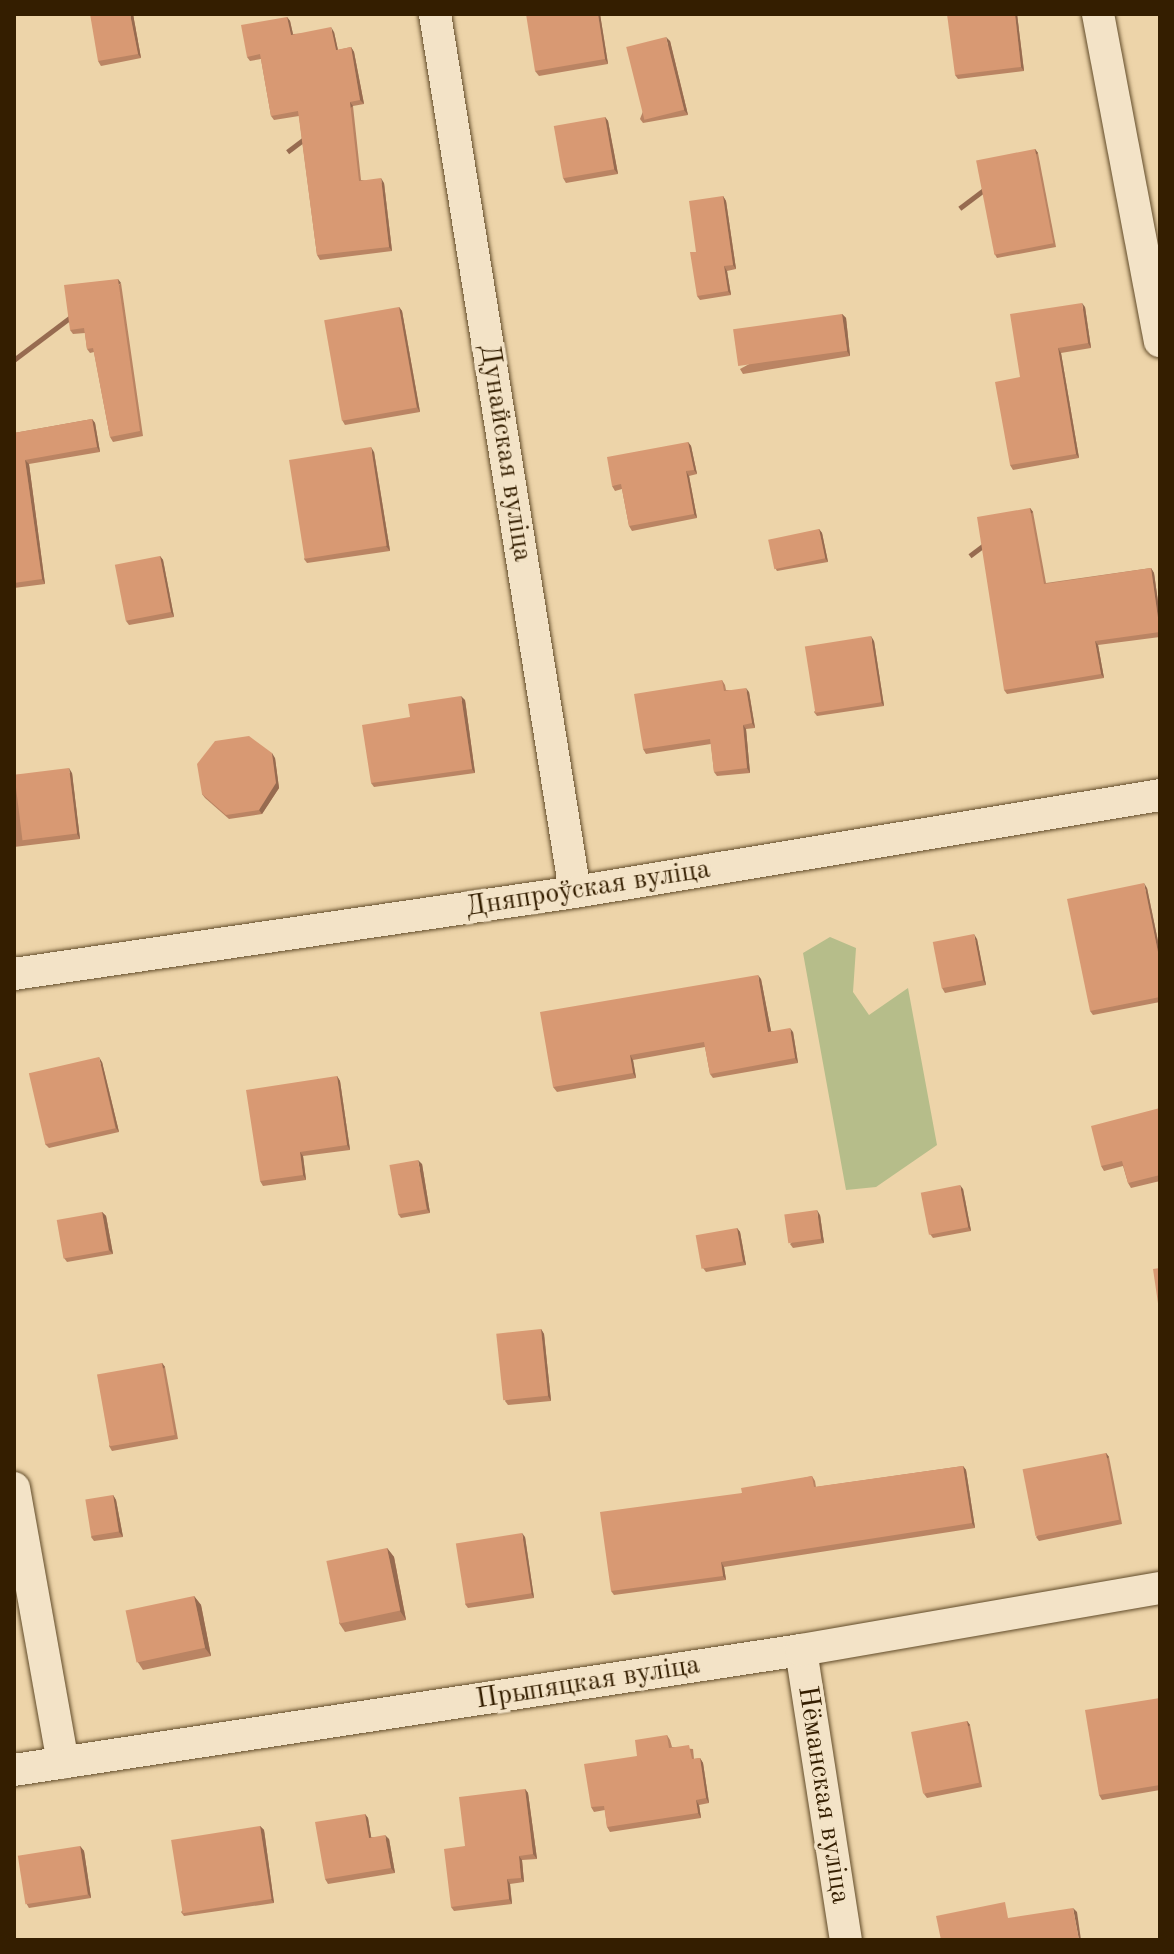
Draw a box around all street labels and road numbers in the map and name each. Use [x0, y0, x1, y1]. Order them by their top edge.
street label: Дунайская вуліца [471, 342, 539, 564]
street label: Дняпроўская вуліца [463, 853, 713, 925]
street label: Прыпяцкая вуліца [473, 1649, 703, 1717]
street label: Нёманская вуліца [789, 1684, 857, 1906]

